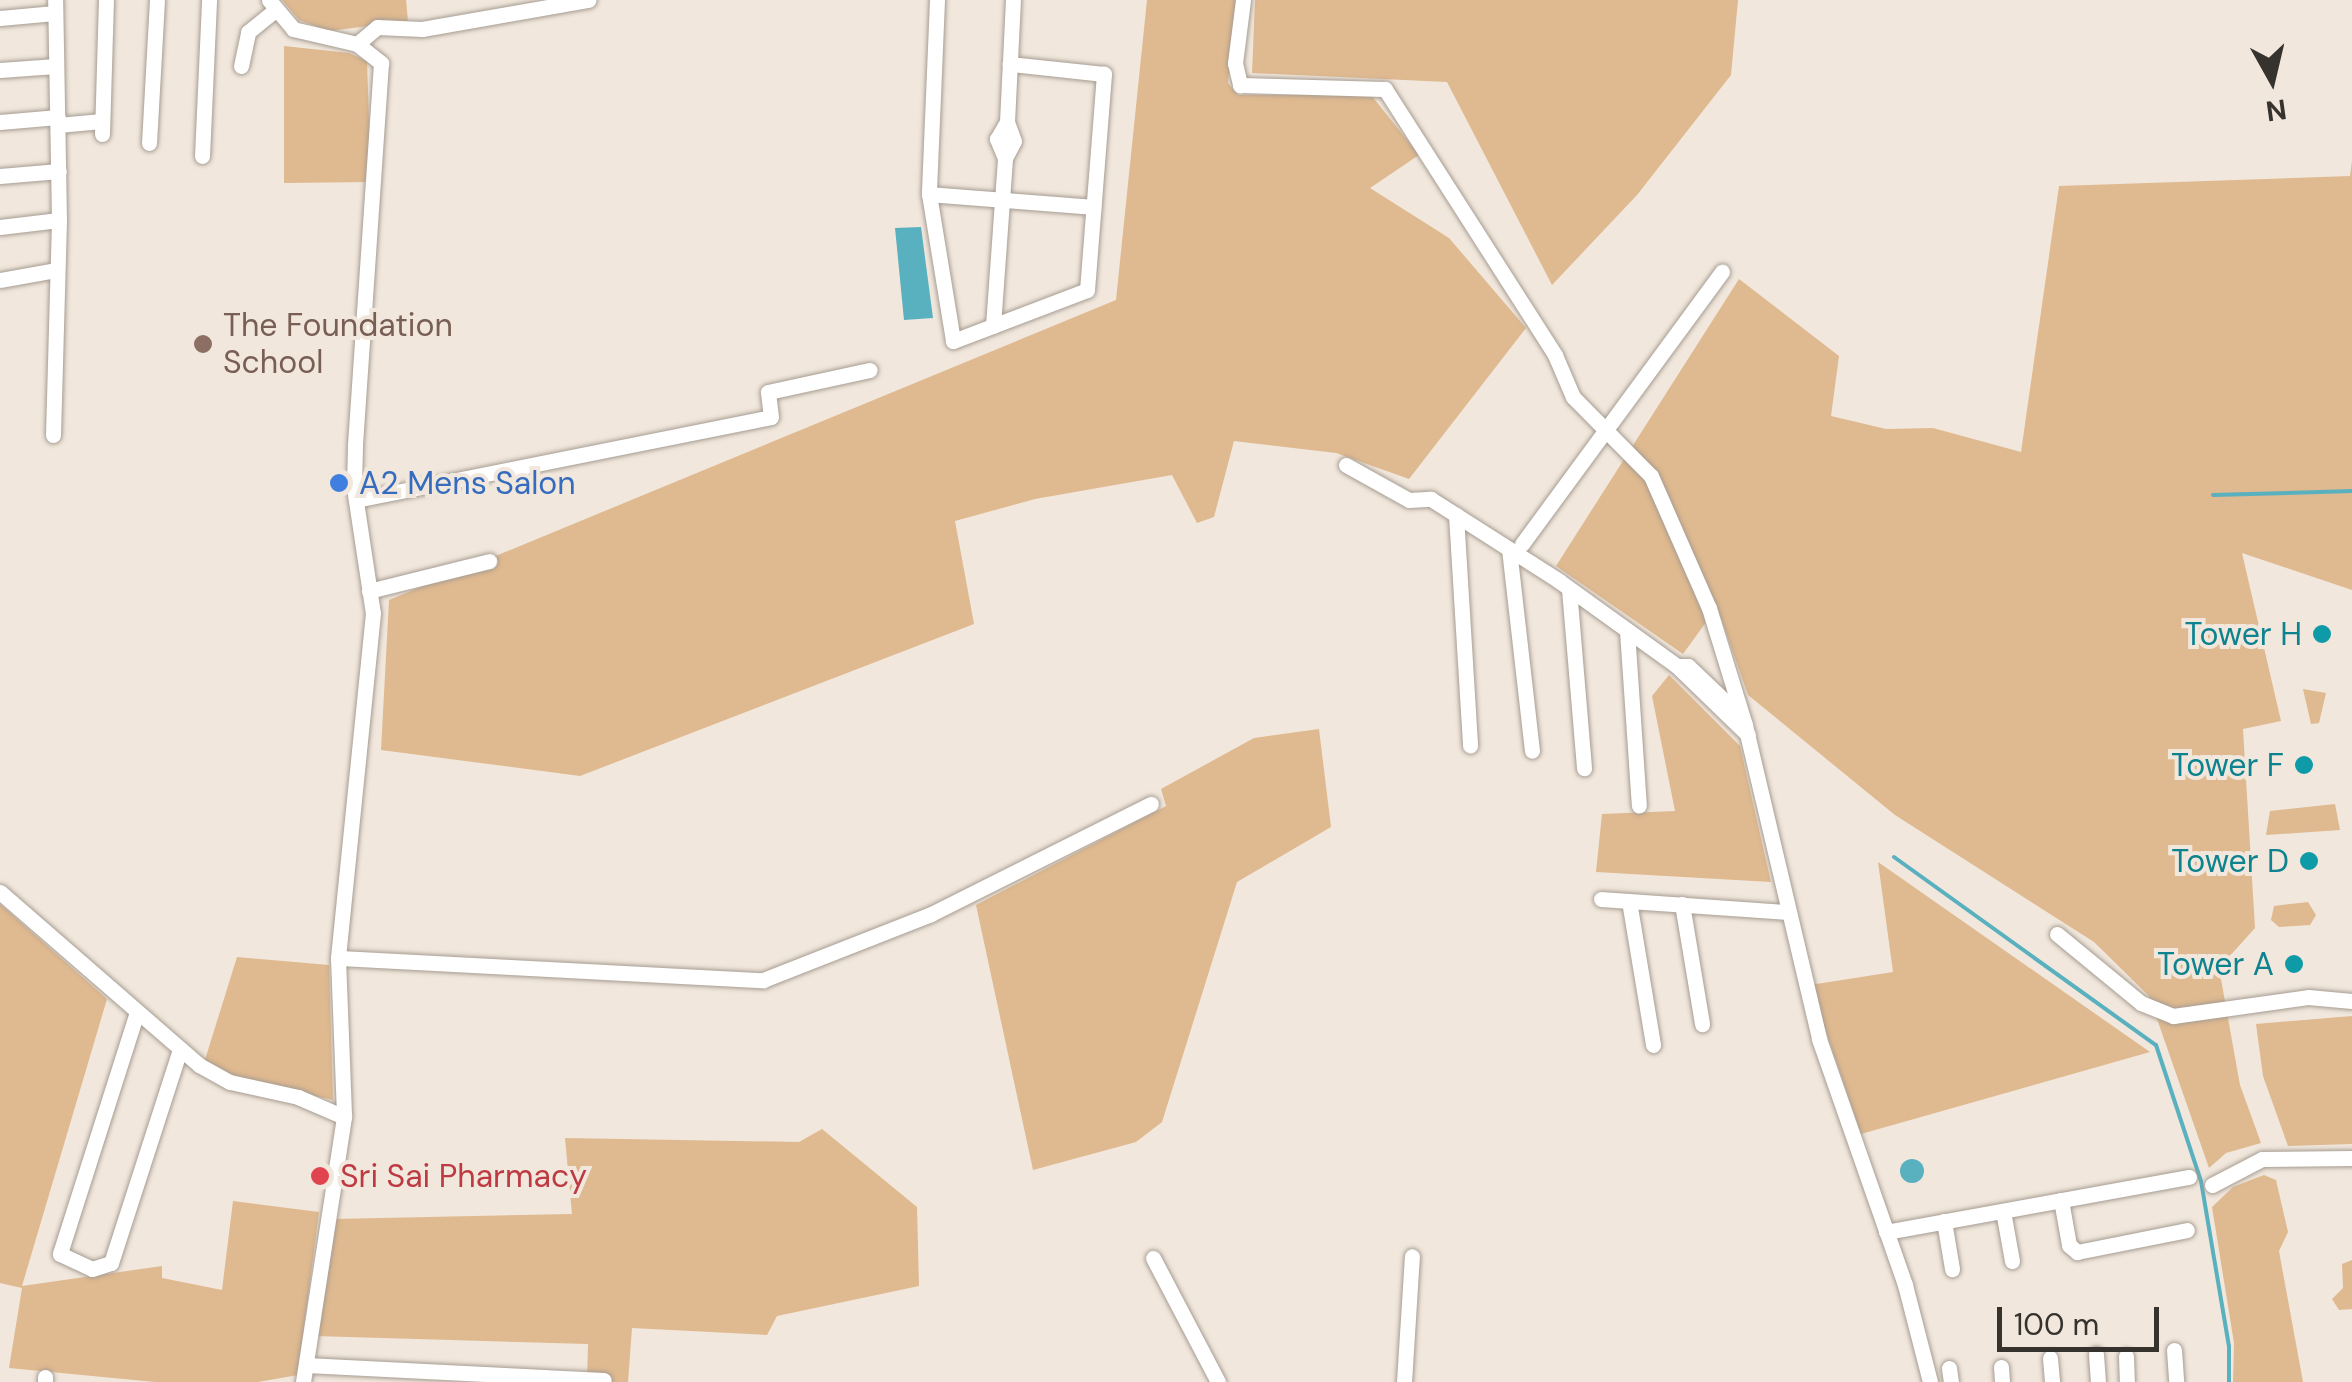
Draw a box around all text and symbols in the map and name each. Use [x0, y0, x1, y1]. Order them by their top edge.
north arrow [2222, 30, 2322, 130]
text: N [2264, 90, 2289, 130]
place label: The Foundation School [223, 307, 453, 382]
marker: The Foundation School [192, 333, 214, 355]
place label: A2 Mens Salon [359, 464, 576, 502]
marker: A2 Mens Salon [328, 472, 350, 494]
place label: Tower H [2184, 615, 2302, 653]
marker: Tower H [2311, 623, 2333, 645]
place label: Tower F [2171, 746, 2284, 784]
marker: Tower F [2293, 754, 2315, 776]
place label: Tower D [2171, 842, 2289, 880]
marker: Tower D [2298, 850, 2320, 872]
place label: Tower A [2157, 945, 2274, 983]
marker: Tower A [2283, 953, 2305, 975]
place label: Sri Sai Pharmacy [340, 1157, 587, 1195]
marker: Sri Sai Pharmacy [309, 1165, 331, 1187]
scale bar [2002, 1287, 2164, 1349]
text: 100 m [2014, 1305, 2099, 1344]

